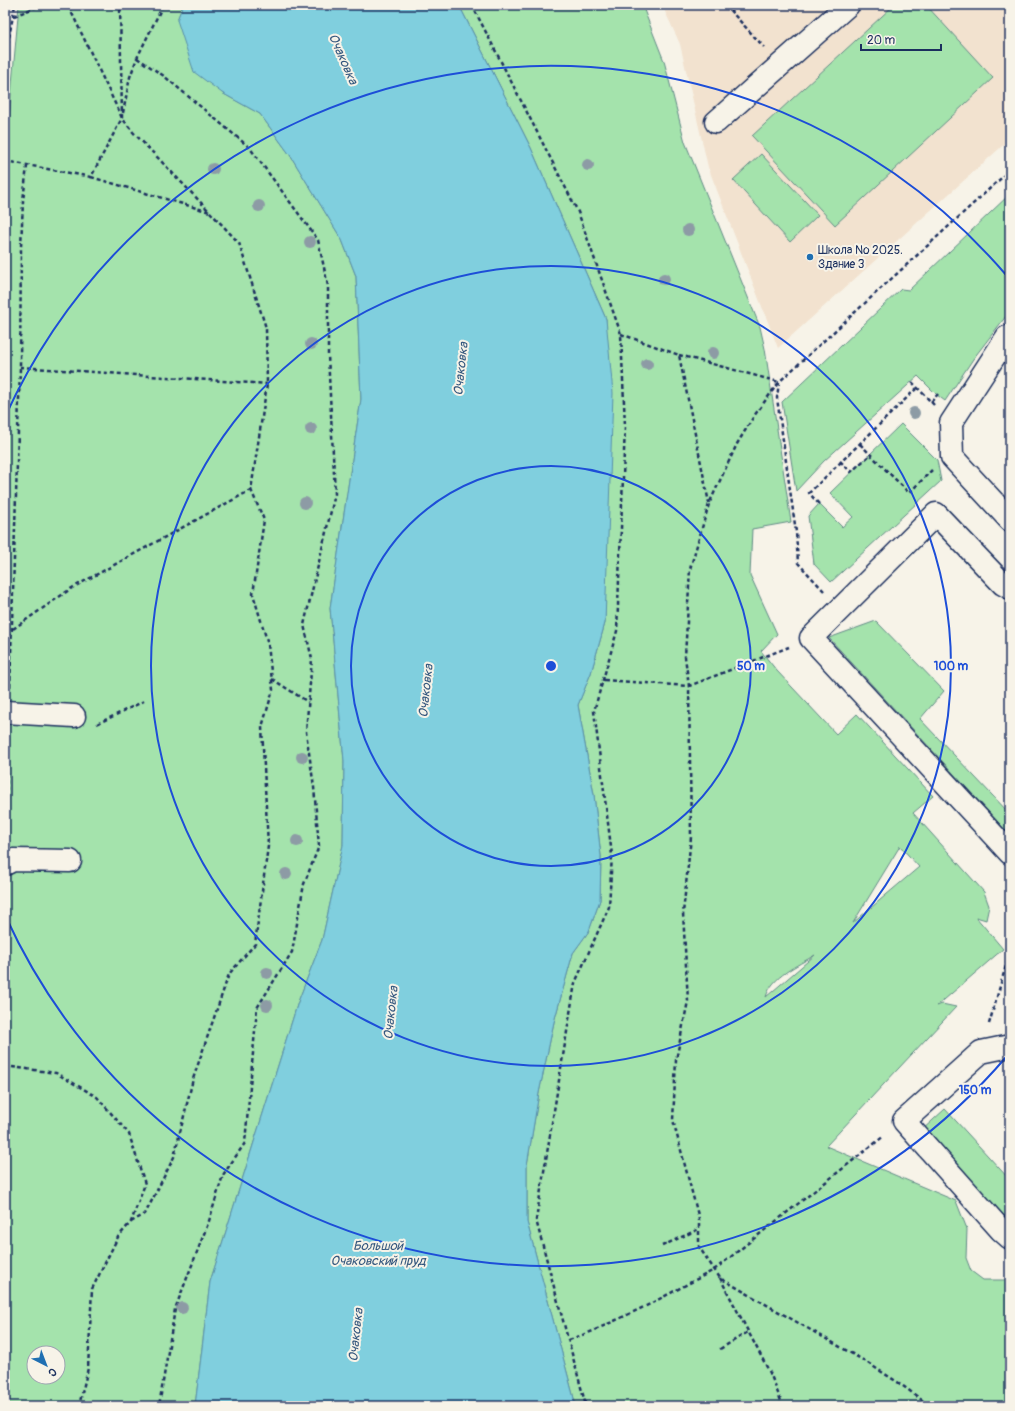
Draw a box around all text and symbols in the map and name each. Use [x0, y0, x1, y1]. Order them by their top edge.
scale bar [861, 26, 941, 52]
water label: Очаковка [325, 31, 362, 88]
text: 20 m [867, 33, 896, 48]
place label: Школа № 2025. Здание 3 [818, 243, 903, 272]
marker: Школа № 2025. Здание 3 [805, 252, 815, 262]
water label: Очаковка [450, 341, 472, 397]
centre of rings [544, 659, 558, 673]
text: 50 m [737, 659, 765, 674]
text: 100 m [934, 659, 969, 674]
water label: Очаковка [415, 663, 437, 719]
water label: Очаковка [380, 985, 402, 1041]
text: 150 m [959, 1083, 992, 1098]
water label: Большой Очаковский пруд [330, 1238, 427, 1269]
water label: Очаковка [345, 1307, 367, 1363]
north arrow [26, 1345, 66, 1385]
text: С [45, 1365, 59, 1379]

